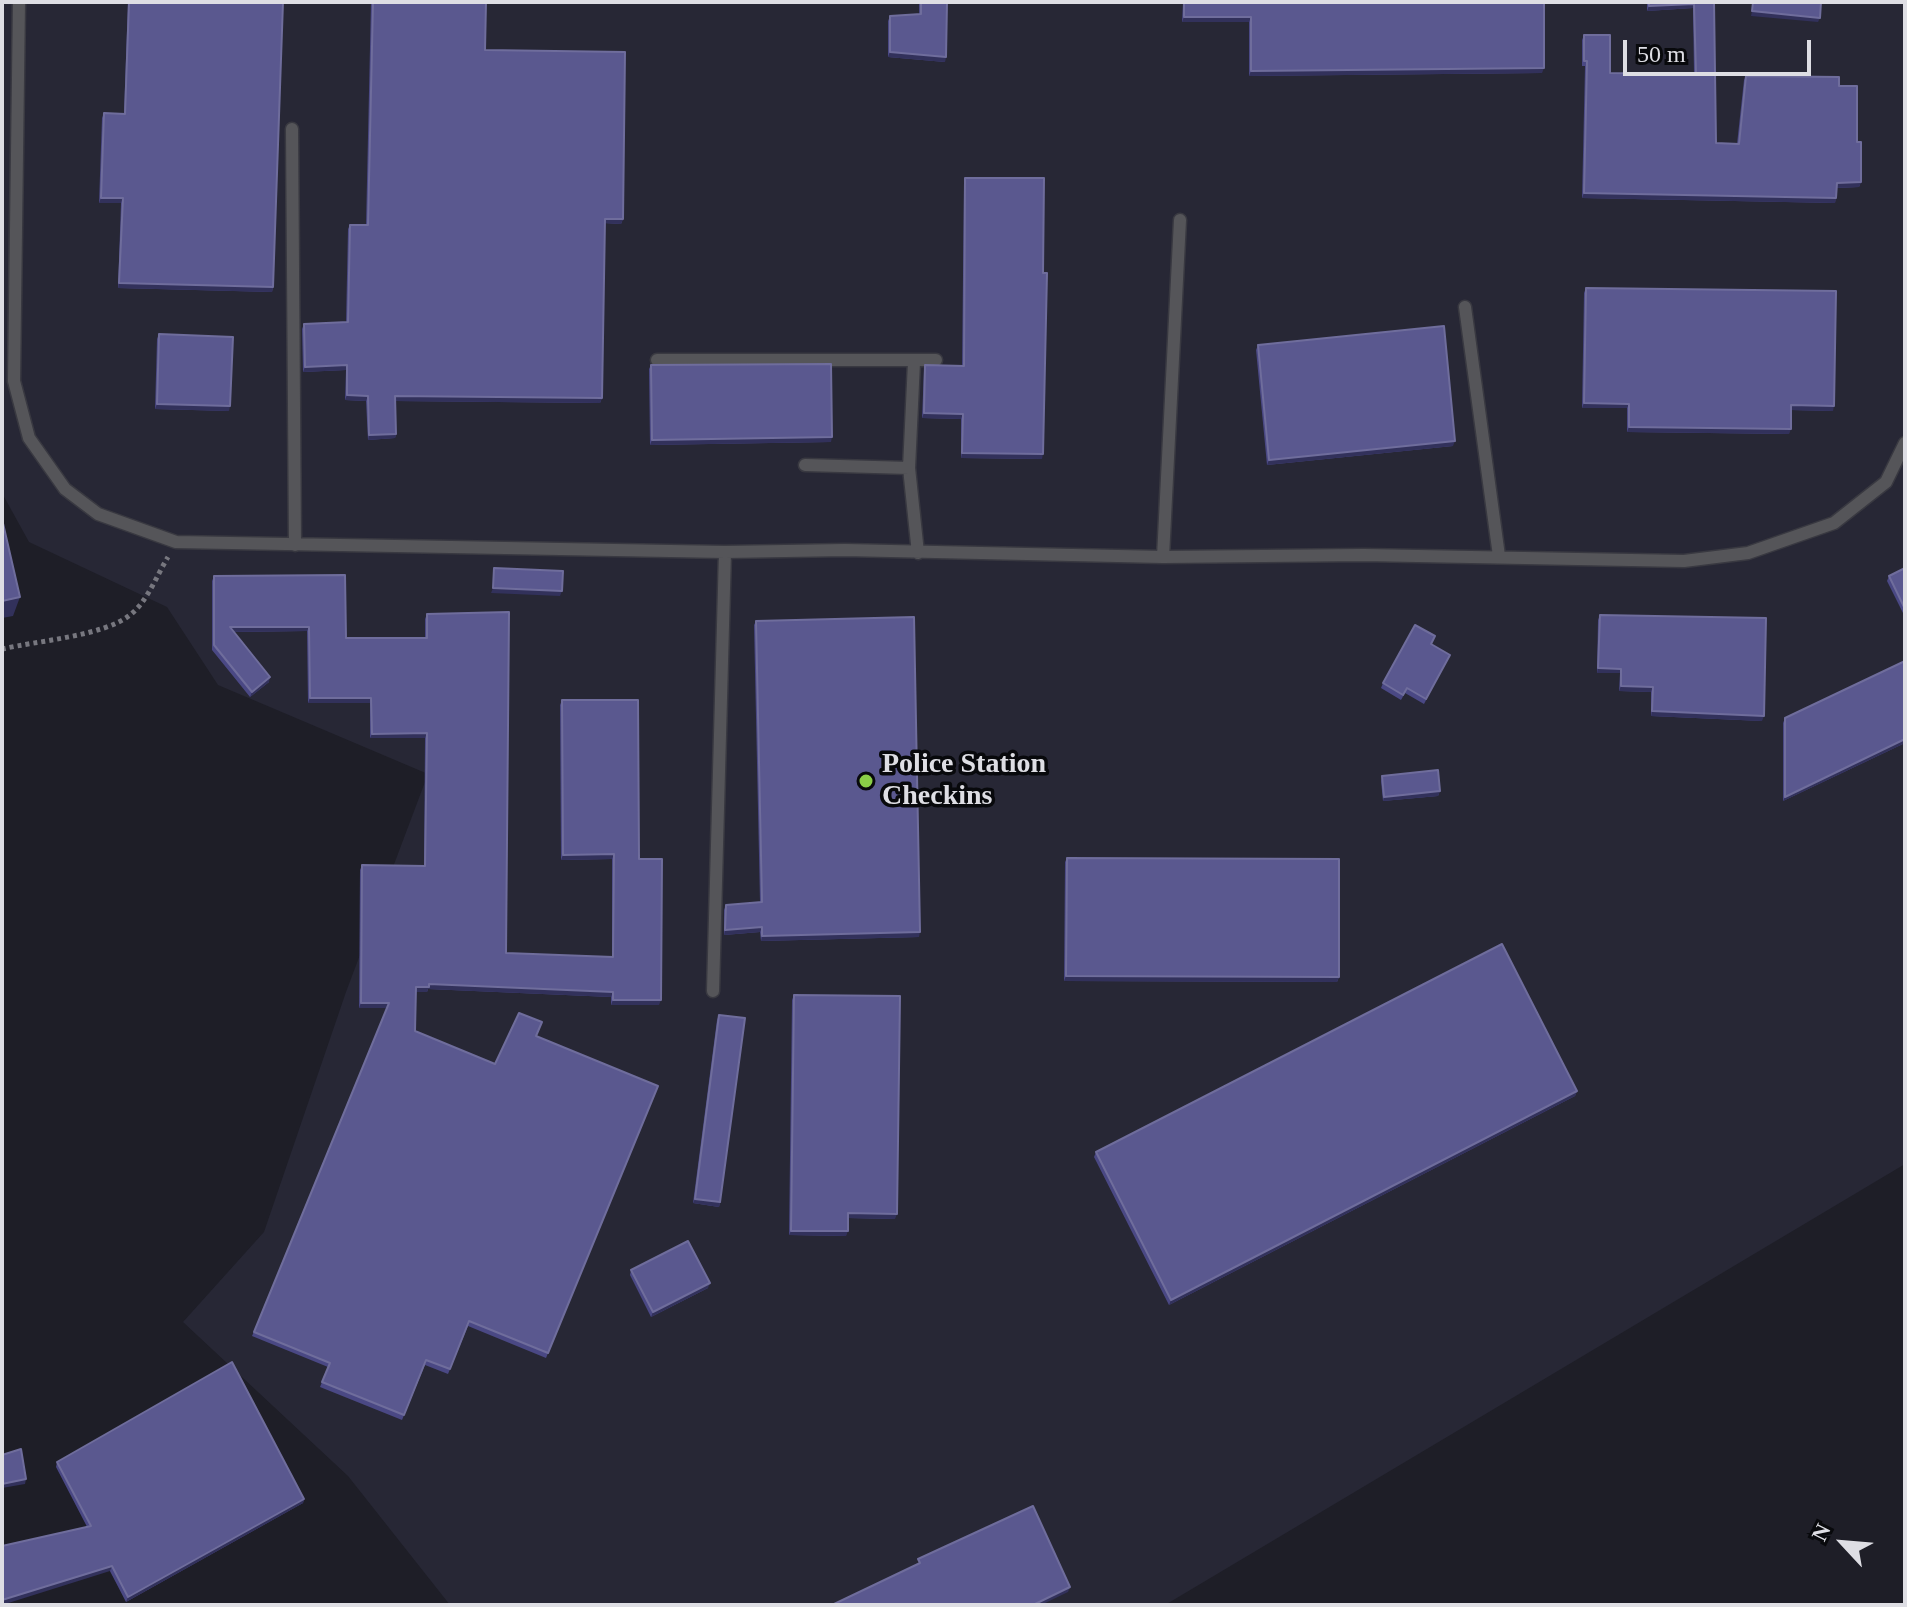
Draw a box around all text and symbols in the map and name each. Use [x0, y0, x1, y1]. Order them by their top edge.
scale bar [1627, 24, 1815, 74]
text: 50 m [1637, 41, 1686, 67]
place label: Police Station Checkins [882, 748, 1046, 814]
marker: Police Station Checkins [857, 772, 875, 790]
north arrow [1803, 1503, 1883, 1583]
text: N [1806, 1520, 1836, 1545]

